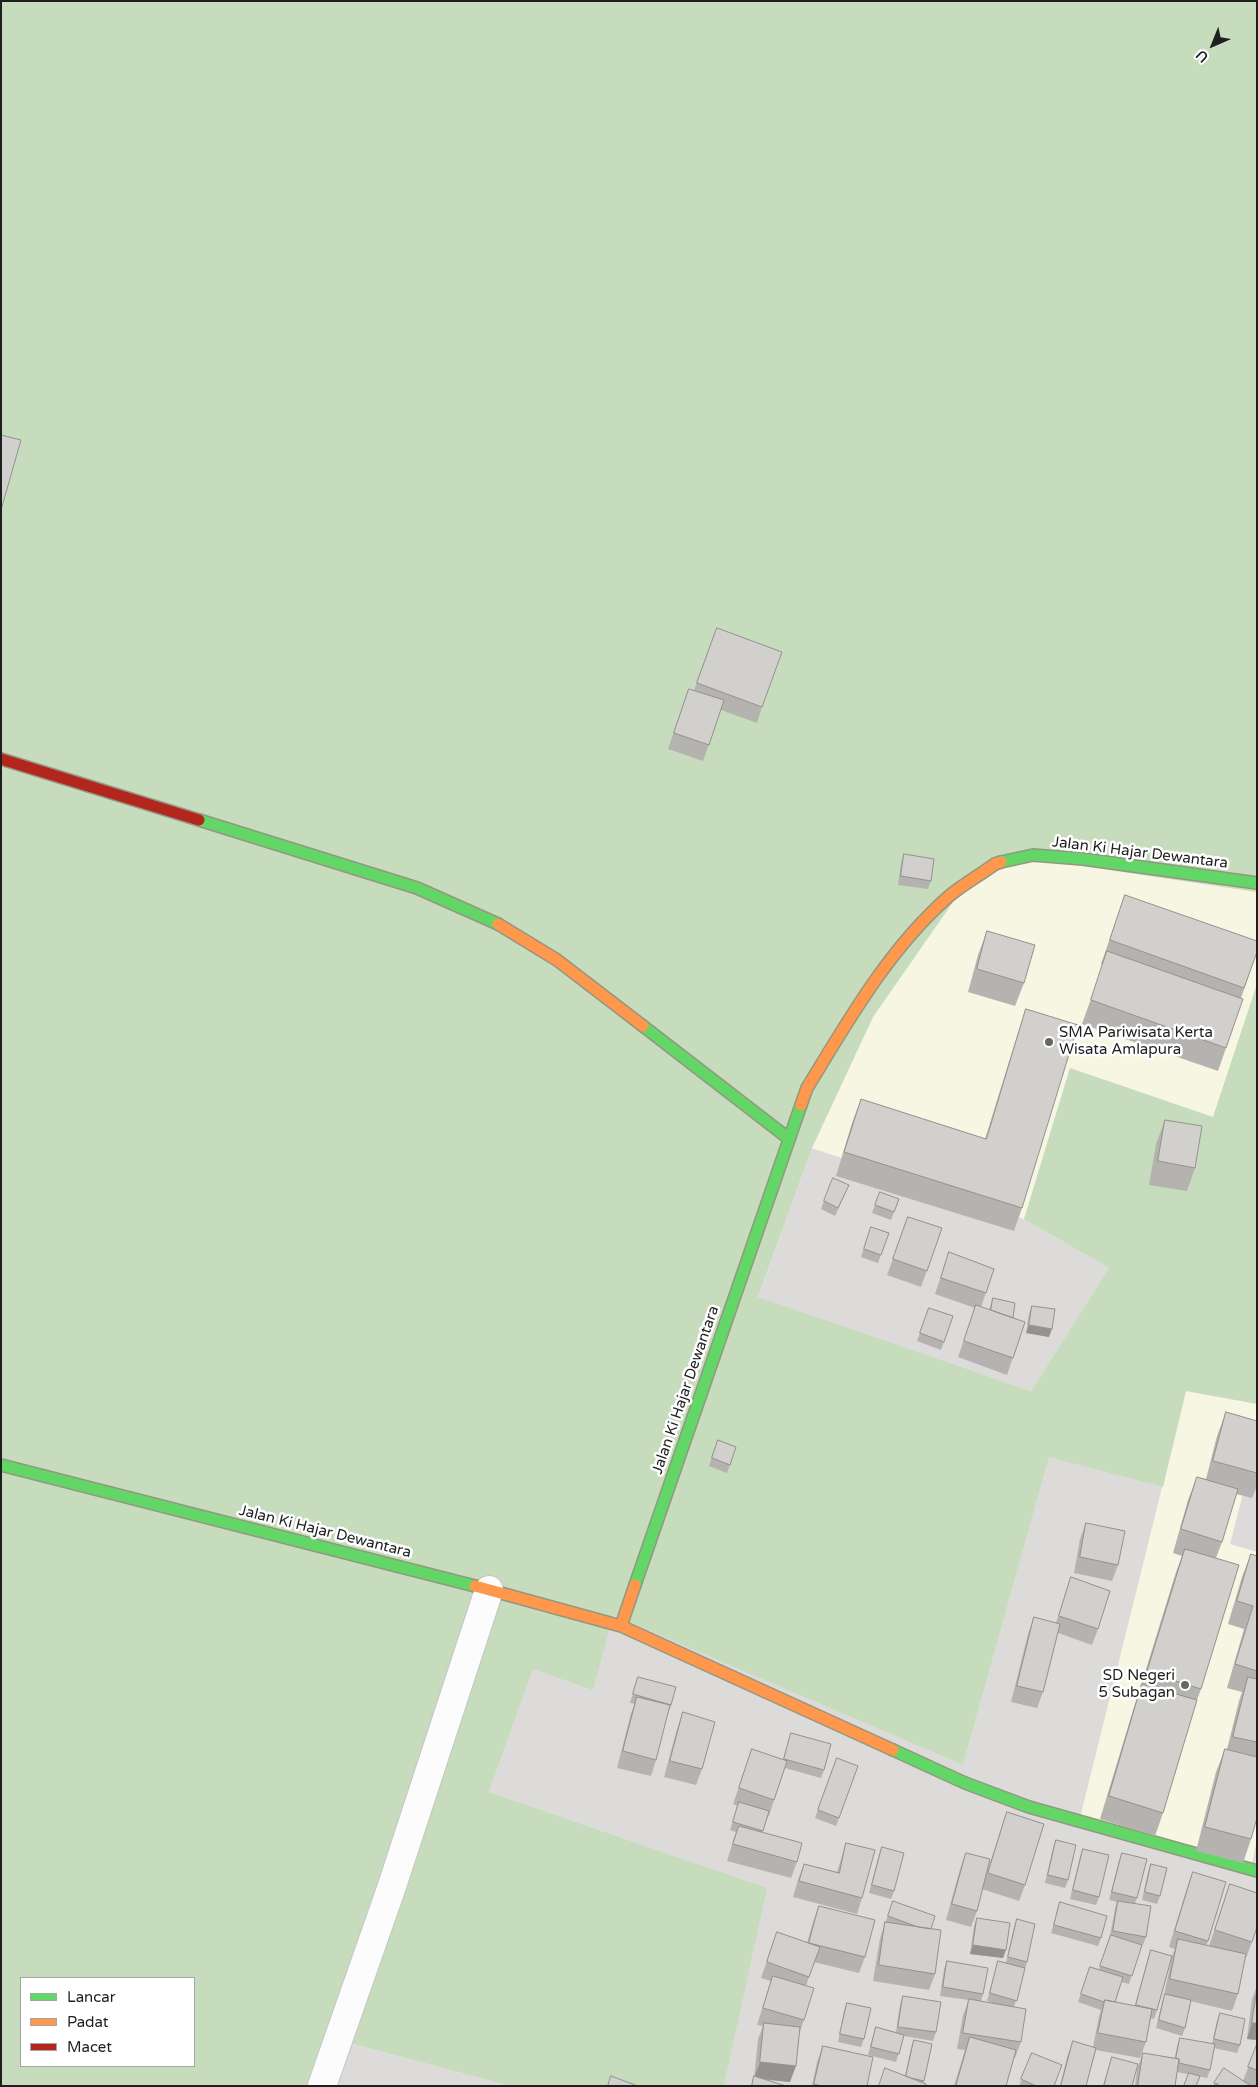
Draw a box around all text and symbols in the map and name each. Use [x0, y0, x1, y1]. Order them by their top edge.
north arrow [1188, 20, 1238, 70]
text: U [1193, 46, 1212, 66]
street label: Jalan Ki Hajar Dewantara [1051, 833, 1229, 873]
place label: SMA Pariwisata Kerta Wisata Amlapura [1059, 1024, 1213, 1059]
marker: SMA Pariwisata Kerta Wisata Amlapura [1043, 1036, 1055, 1048]
street label: Jalan Ki Hajar Dewantara [649, 1303, 723, 1477]
street label: Jalan Ki Hajar Dewantara [237, 1502, 413, 1562]
place label: SD Negeri 5 Subagan [1099, 1667, 1175, 1702]
marker: SD Negeri 5 Subagan [1179, 1679, 1191, 1691]
legend [20, 1977, 195, 2067]
text: Lancar [67, 1988, 115, 2006]
text: Padat [67, 2013, 109, 2031]
text: Macet [67, 2038, 112, 2056]

